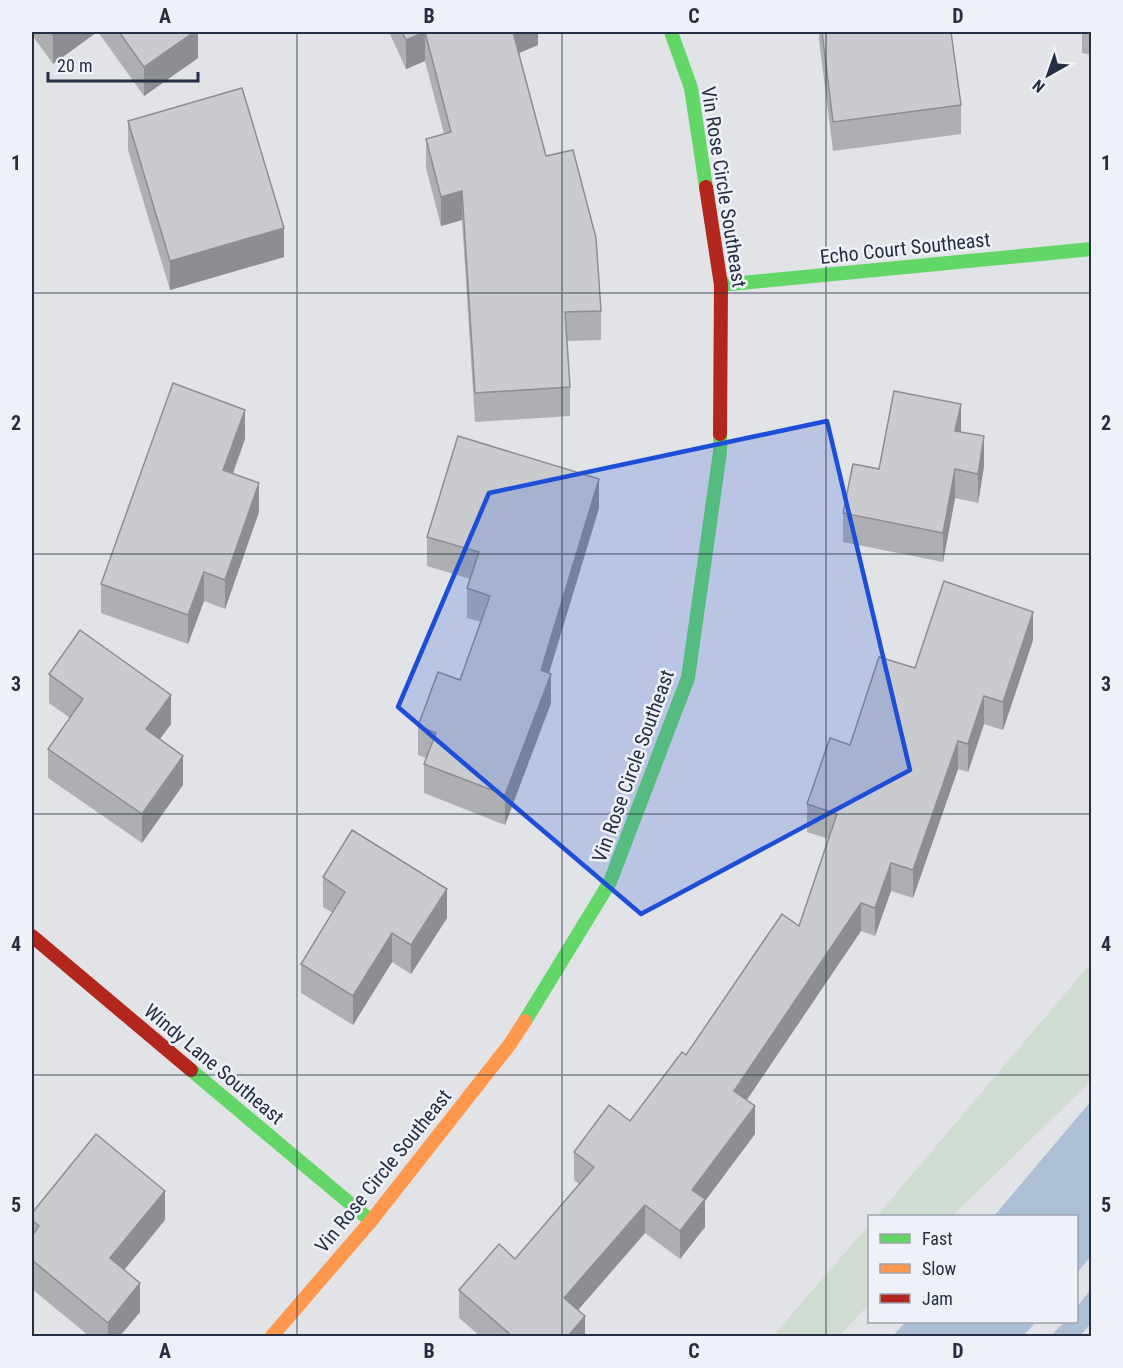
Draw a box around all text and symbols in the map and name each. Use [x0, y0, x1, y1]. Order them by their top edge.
text: A [159, 4, 171, 28]
text: B [423, 4, 435, 28]
text: C [688, 4, 700, 28]
text: D [952, 4, 964, 28]
scale bar [48, 45, 198, 83]
north arrow [1018, 45, 1078, 105]
text: 20 m [57, 55, 92, 76]
text: N [1029, 76, 1049, 97]
street label: Vin Rose Circle Southeast [696, 85, 752, 289]
text: 1 [11, 151, 21, 175]
text: 1 [1101, 151, 1111, 175]
street label: Echo Court Southeast [819, 227, 991, 269]
text: 2 [11, 411, 21, 435]
text: 2 [1101, 411, 1111, 435]
street label: Vin Rose Circle Southeast [587, 666, 679, 866]
text: 3 [11, 672, 21, 696]
text: 3 [1101, 672, 1111, 696]
text: 4 [11, 932, 21, 956]
text: 4 [1101, 932, 1111, 956]
street label: Windy Lane Southeast [139, 999, 289, 1129]
street label: Vin Rose Circle Southeast [310, 1084, 456, 1257]
text: 5 [11, 1193, 21, 1217]
text: 5 [1101, 1193, 1111, 1217]
legend [868, 1215, 1078, 1323]
text: Fast [922, 1228, 953, 1249]
text: Slow [922, 1258, 957, 1279]
text: Jam [922, 1288, 953, 1309]
text: A [159, 1339, 171, 1363]
text: B [423, 1339, 435, 1363]
text: C [688, 1339, 700, 1363]
text: D [952, 1339, 964, 1363]

